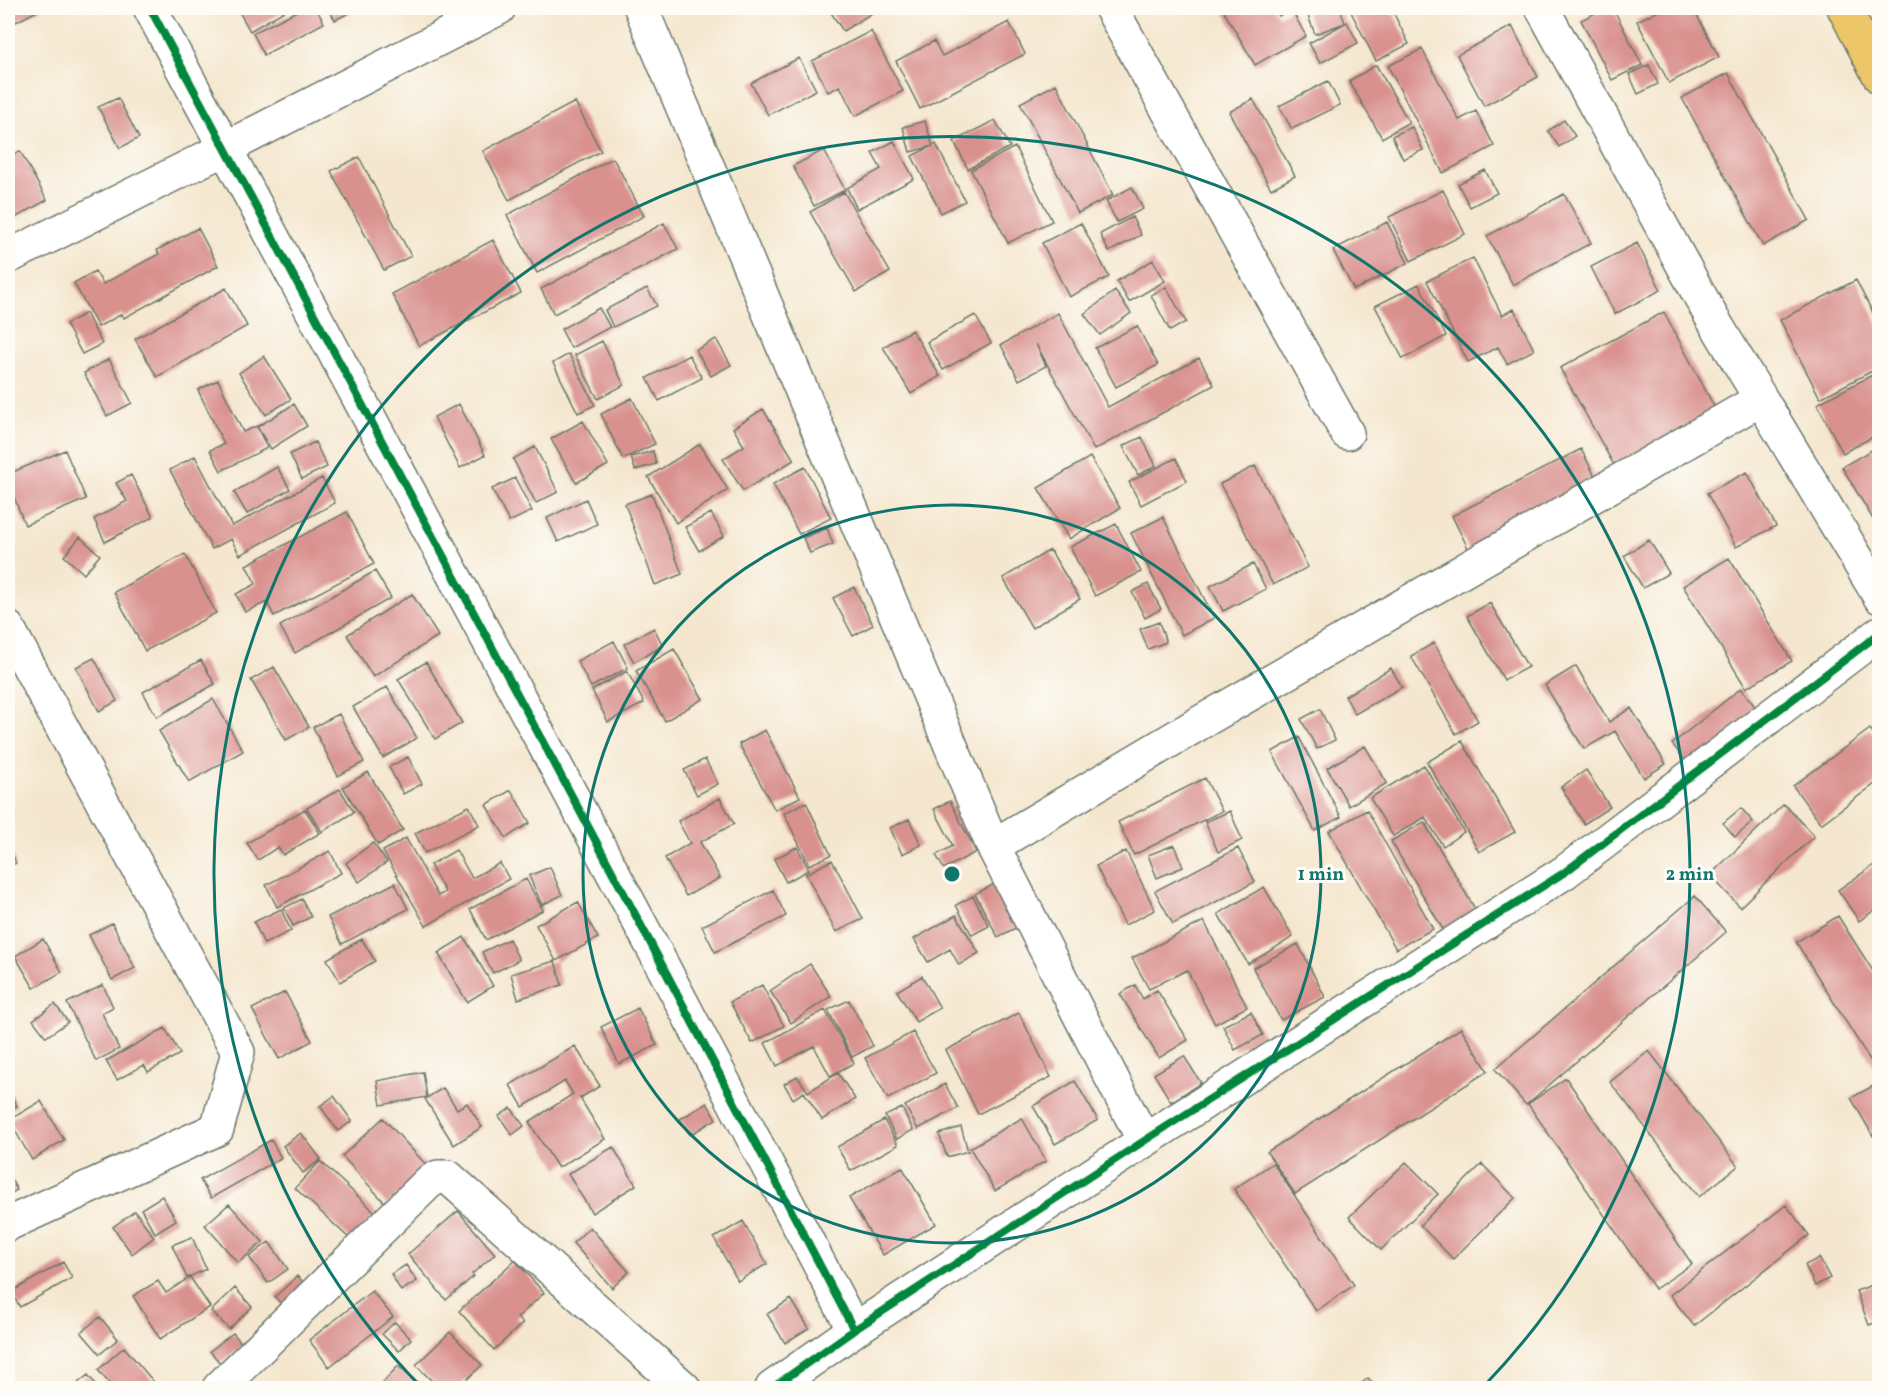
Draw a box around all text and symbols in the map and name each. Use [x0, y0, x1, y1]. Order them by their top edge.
text: 1 min [1298, 863, 1344, 888]
text: 2 min [1666, 863, 1714, 888]
centre of rings [942, 864, 962, 884]

